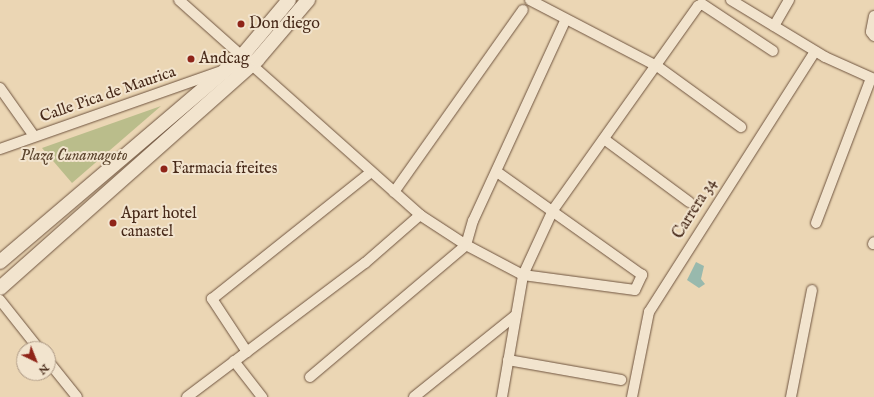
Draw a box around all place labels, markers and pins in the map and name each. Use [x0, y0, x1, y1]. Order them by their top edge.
place label: Don diego [249, 14, 320, 34]
marker: Don diego [236, 19, 246, 29]
place label: Andcag [199, 49, 249, 69]
marker: Andcag [186, 54, 196, 64]
place label: Farmacia freites [172, 159, 277, 179]
marker: Farmacia freites [159, 164, 169, 174]
place label: Apart hotel canastel [121, 204, 197, 242]
marker: Apart hotel canastel [108, 218, 118, 228]

